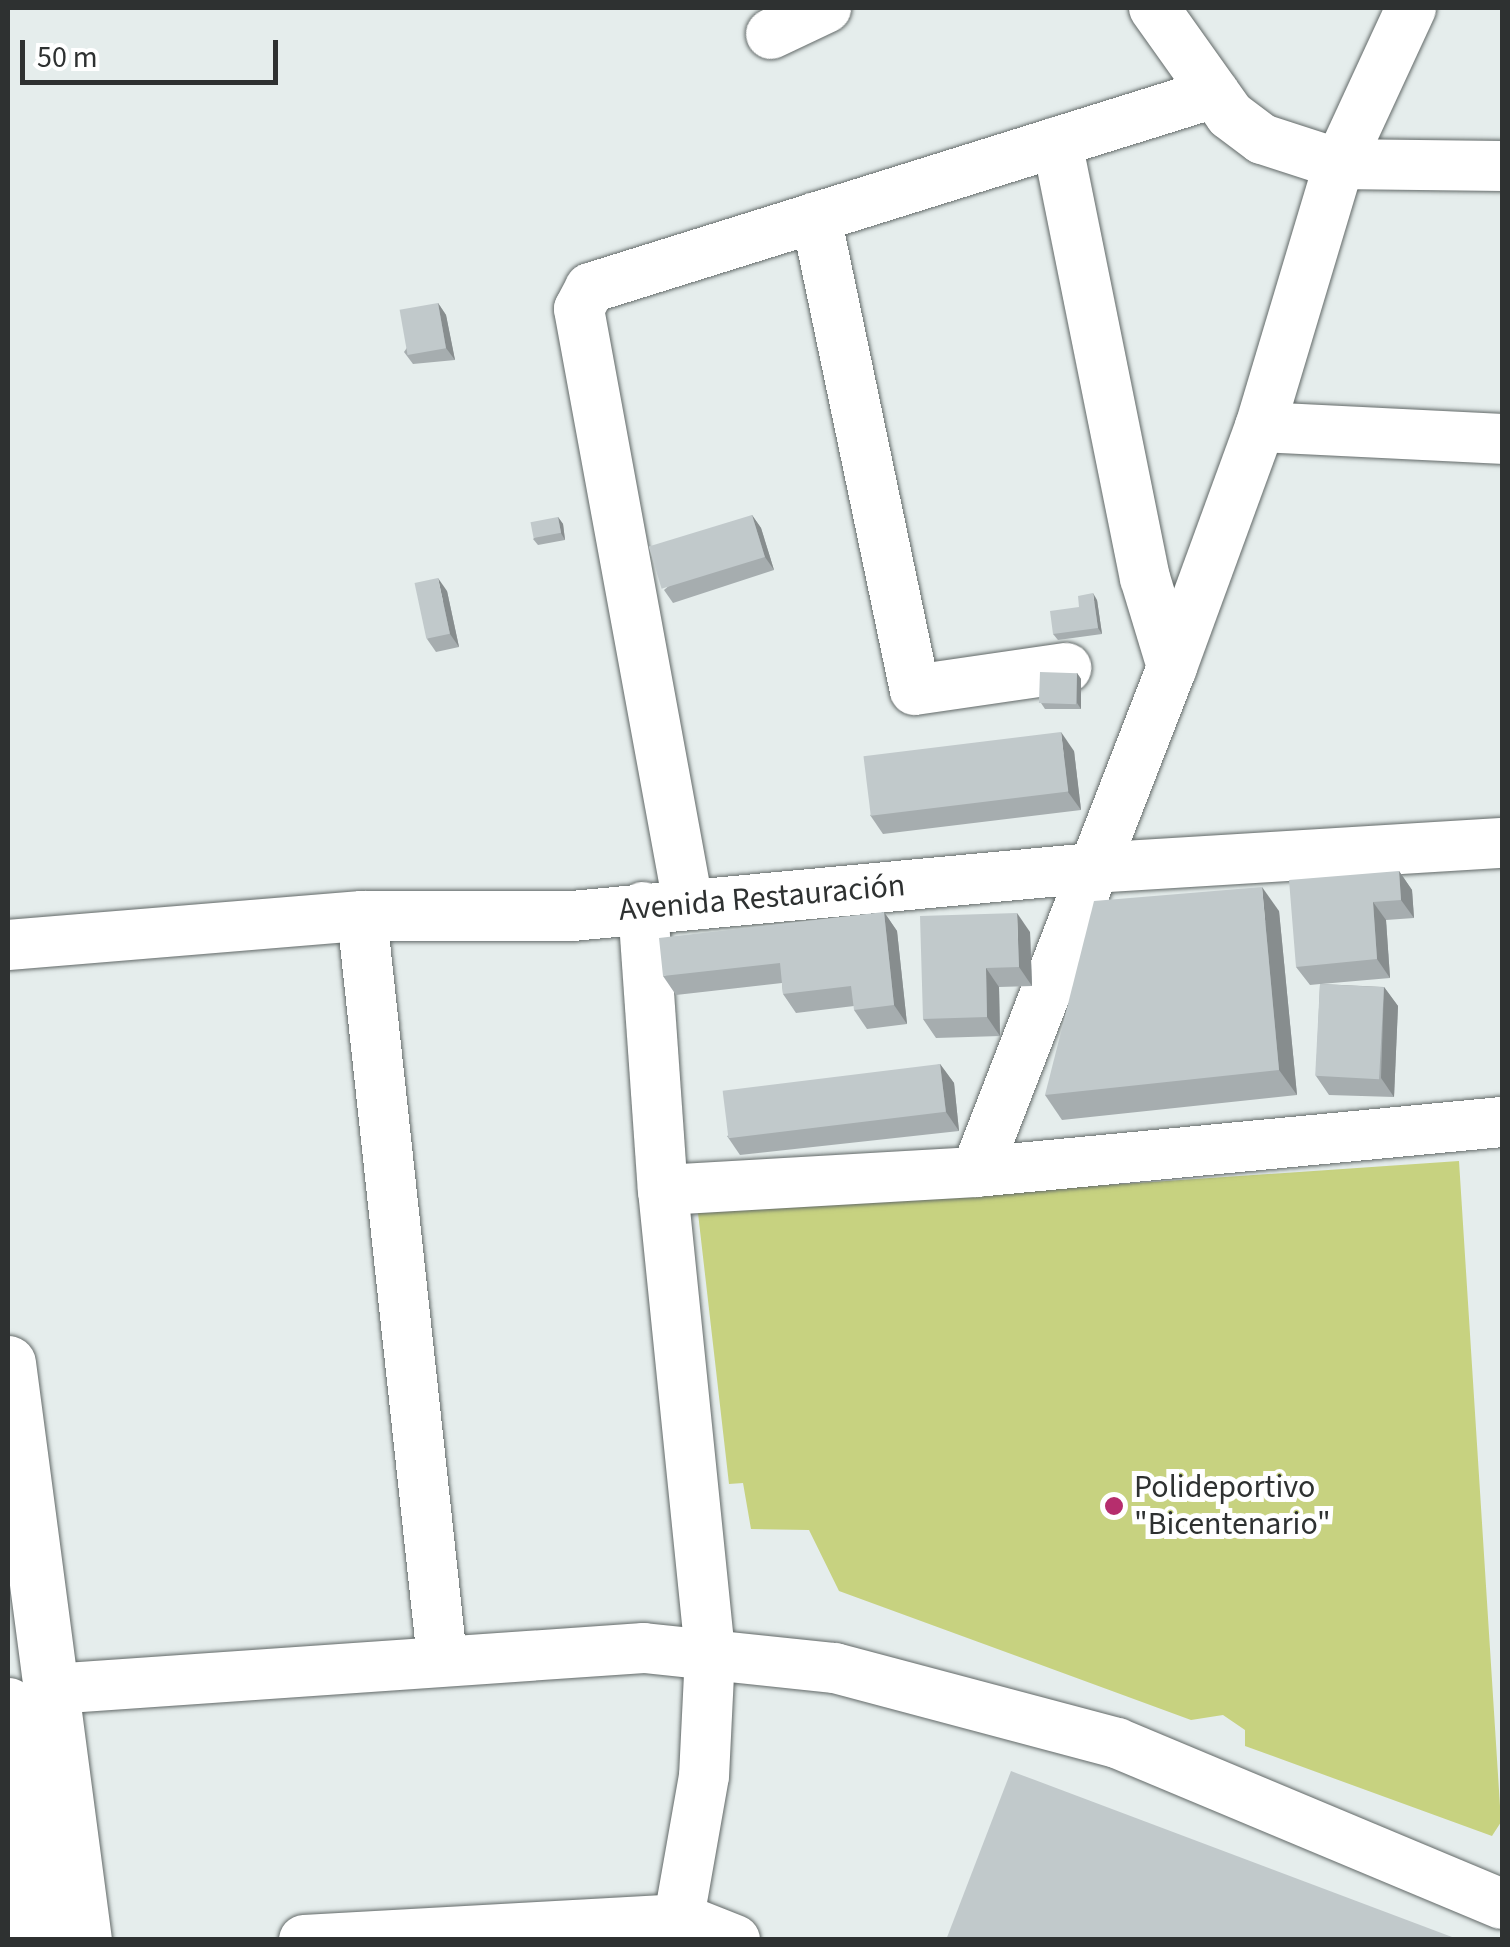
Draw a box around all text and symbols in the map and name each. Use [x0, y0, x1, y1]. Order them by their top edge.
scale bar [25, 20, 282, 82]
text: 50 m [37, 36, 98, 79]
street label: Avenida Restauración [617, 866, 907, 930]
place label: Polideportivo "Bicentenario" [1134, 1469, 1331, 1544]
marker: Polideportivo "Bicentenario" [1103, 1495, 1125, 1517]

